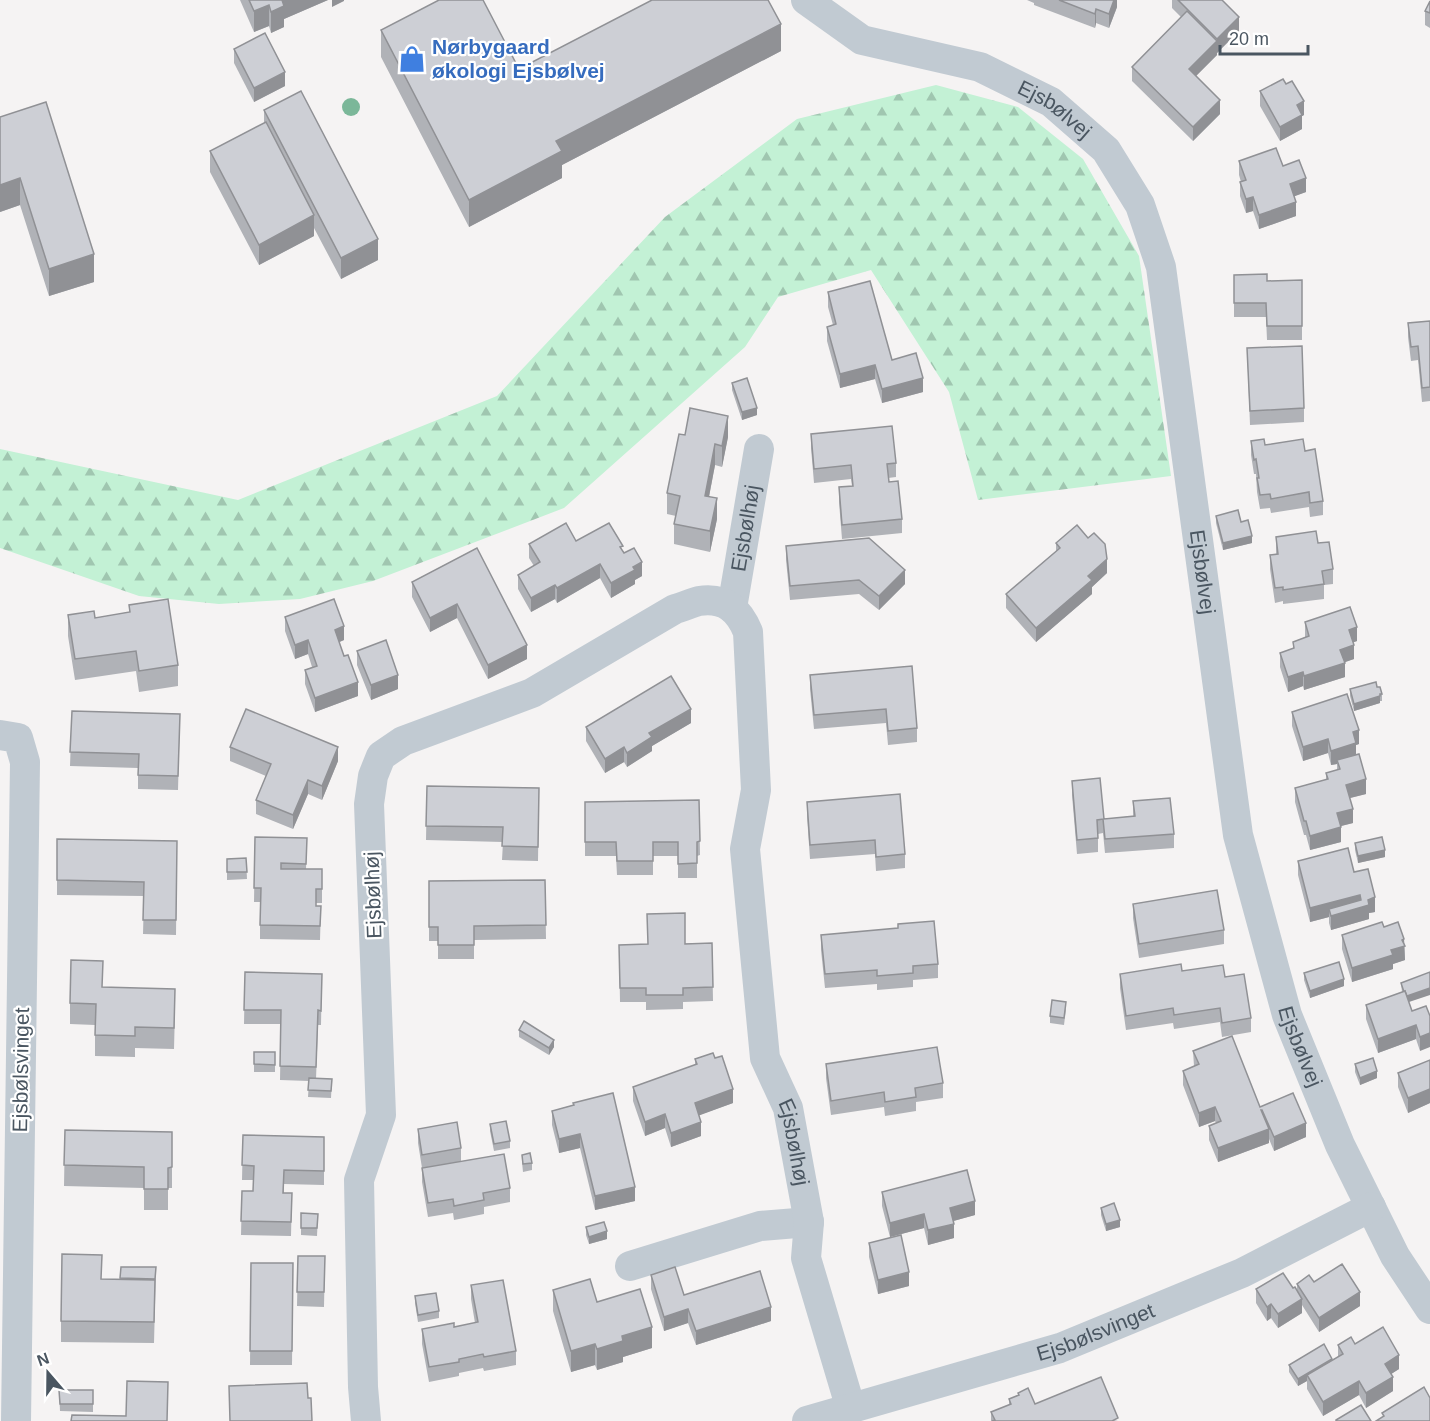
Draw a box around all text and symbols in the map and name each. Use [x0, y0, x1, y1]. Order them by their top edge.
scale bar [1220, 18, 1308, 56]
text: 20 m [1229, 29, 1269, 49]
place label: Nørbygaard økologi Ejsbølvej [432, 35, 605, 82]
shop icon: Nørbygaard økologi Ejsbølvej [397, 44, 427, 74]
street label: Ejsbølvej [1014, 75, 1096, 143]
street label: Ejsbølhøj [726, 483, 764, 573]
street label: Ejsbølvej [1186, 528, 1220, 616]
street label: Ejsbølhøj [359, 851, 386, 939]
street label: Ejsbølvej [1274, 1004, 1327, 1090]
street label: Ejsbølsvinget [8, 1007, 33, 1133]
street label: Ejsbølhøj [774, 1095, 814, 1187]
street label: Ejsbølsvinget [1034, 1298, 1158, 1365]
north arrow [18, 1343, 78, 1403]
text: N [35, 1349, 51, 1369]

